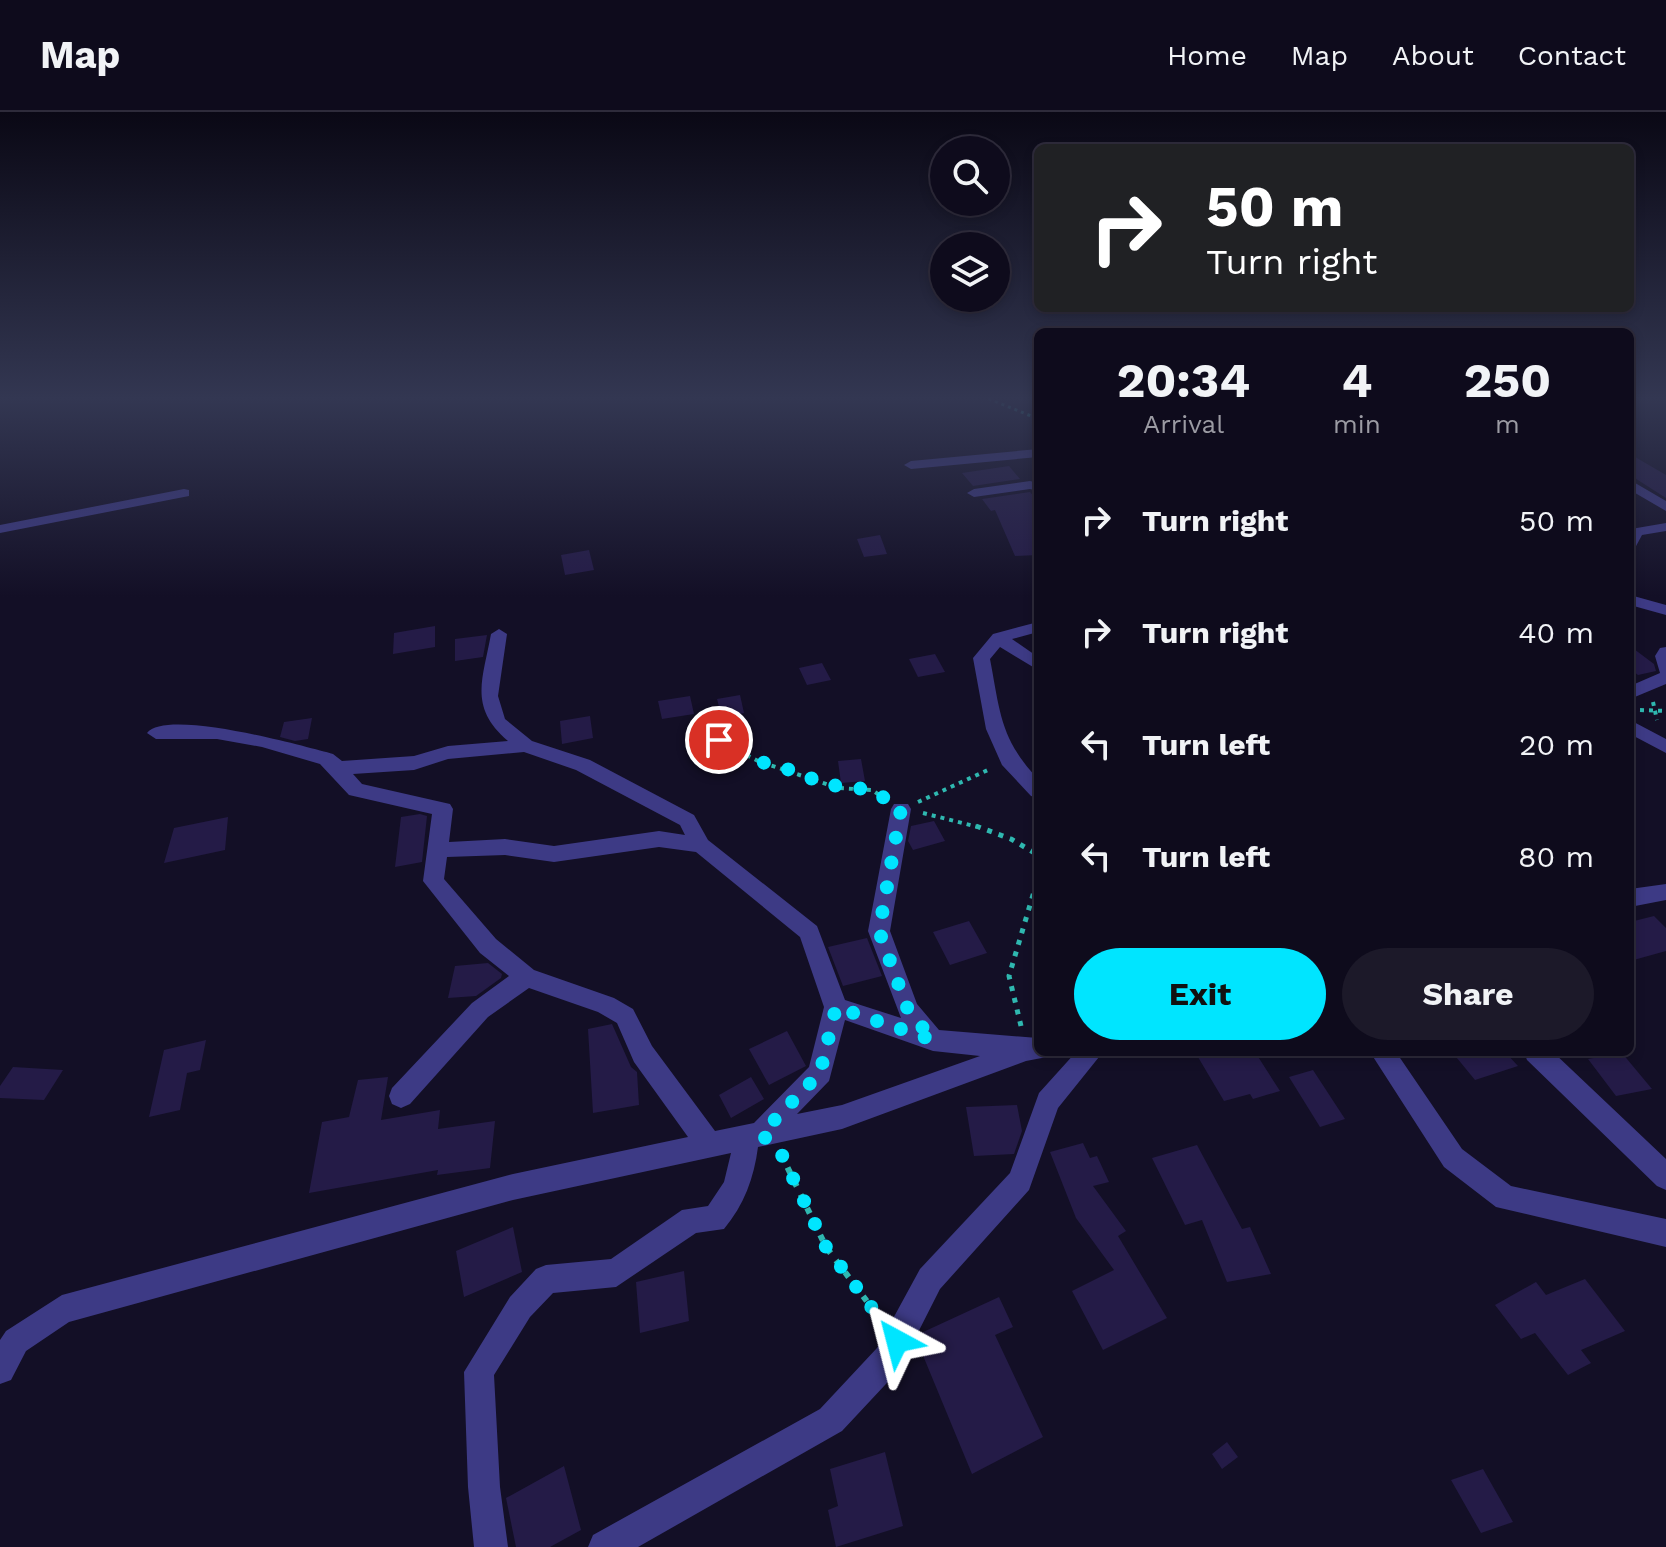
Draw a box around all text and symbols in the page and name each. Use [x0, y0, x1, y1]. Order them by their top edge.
text: Map [40, 33, 120, 77]
text: Home [1167, 39, 1247, 72]
text: Map [1291, 39, 1348, 72]
text: About [1392, 39, 1474, 72]
text: Contact [1518, 39, 1626, 72]
map controls [930, 136, 1010, 312]
button: search [930, 136, 1010, 216]
text: 50 m [1206, 174, 1343, 240]
icon: right [1074, 176, 1178, 280]
button: layers [930, 232, 1010, 312]
text: Turn right [1206, 241, 1377, 283]
text: 20:34 [1117, 352, 1250, 409]
text: 4 [1341, 352, 1373, 409]
text: 250 [1464, 352, 1551, 409]
text: Arrival [1143, 409, 1224, 439]
text: min [1333, 409, 1381, 439]
text: m [1495, 409, 1520, 439]
icon: right [1074, 498, 1118, 542]
text: Turn right [1142, 503, 1288, 538]
text: 50 m [1519, 503, 1594, 538]
icon: right [1074, 610, 1118, 654]
text: Turn right [1142, 615, 1288, 650]
text: 40 m [1518, 615, 1594, 650]
pin [685, 706, 753, 774]
icon: arrive [697, 718, 741, 762]
icon: left [1074, 722, 1118, 766]
text: Turn left [1142, 727, 1270, 762]
text: 20 m [1519, 727, 1594, 762]
icon: left [1074, 834, 1118, 878]
text: Turn left [1142, 839, 1270, 874]
text: 80 m [1518, 839, 1594, 874]
button: Exit [1074, 948, 1326, 1040]
button: Share [1342, 948, 1594, 1040]
position arrow [855, 1299, 939, 1383]

